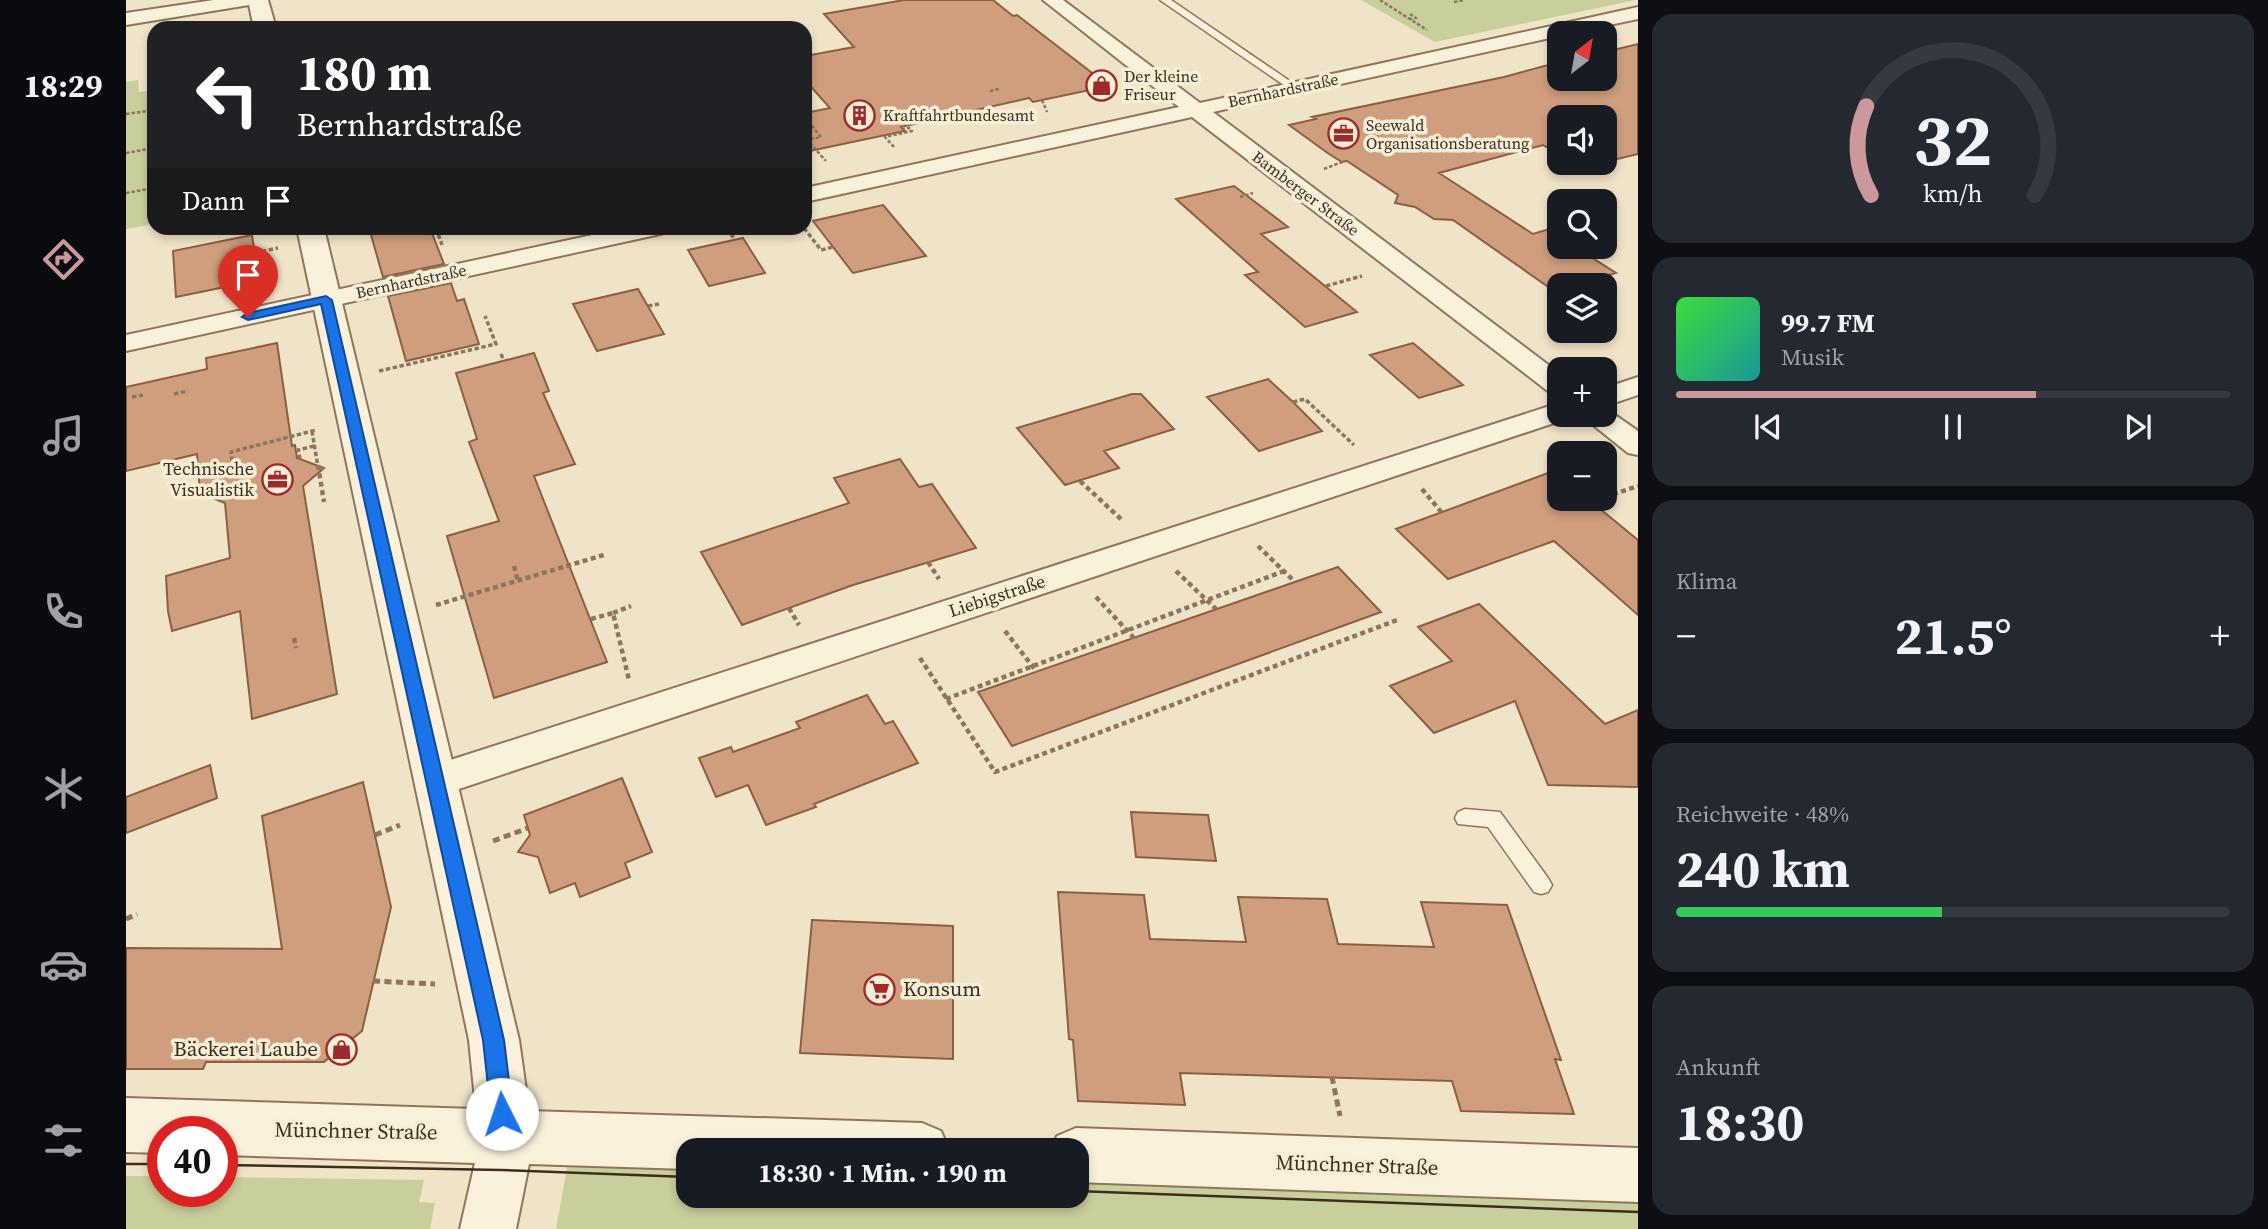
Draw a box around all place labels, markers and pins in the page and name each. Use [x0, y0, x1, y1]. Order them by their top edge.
place label: Der kleine Friseur [1124, 65, 1198, 105]
shop icon: Der kleine Friseur [1084, 68, 1118, 102]
building icon: Kraftfahrtbundesamt [843, 98, 877, 132]
place label: Kraftfahrtbundesamt [883, 104, 1035, 126]
place label: Seewald Organisationsberatung [1366, 114, 1529, 154]
office icon: Seewald Organisationsberatung [1326, 117, 1360, 151]
pin [218, 245, 278, 317]
place label: Technische Visualistik [163, 456, 254, 502]
office icon: Technische Visualistik [260, 462, 294, 496]
supermarket icon: Konsum [863, 972, 897, 1006]
place label: Konsum [903, 974, 981, 1003]
shop icon: Bäckerei Laube [324, 1032, 358, 1066]
place label: Bäckerei Laube [173, 1034, 318, 1063]

